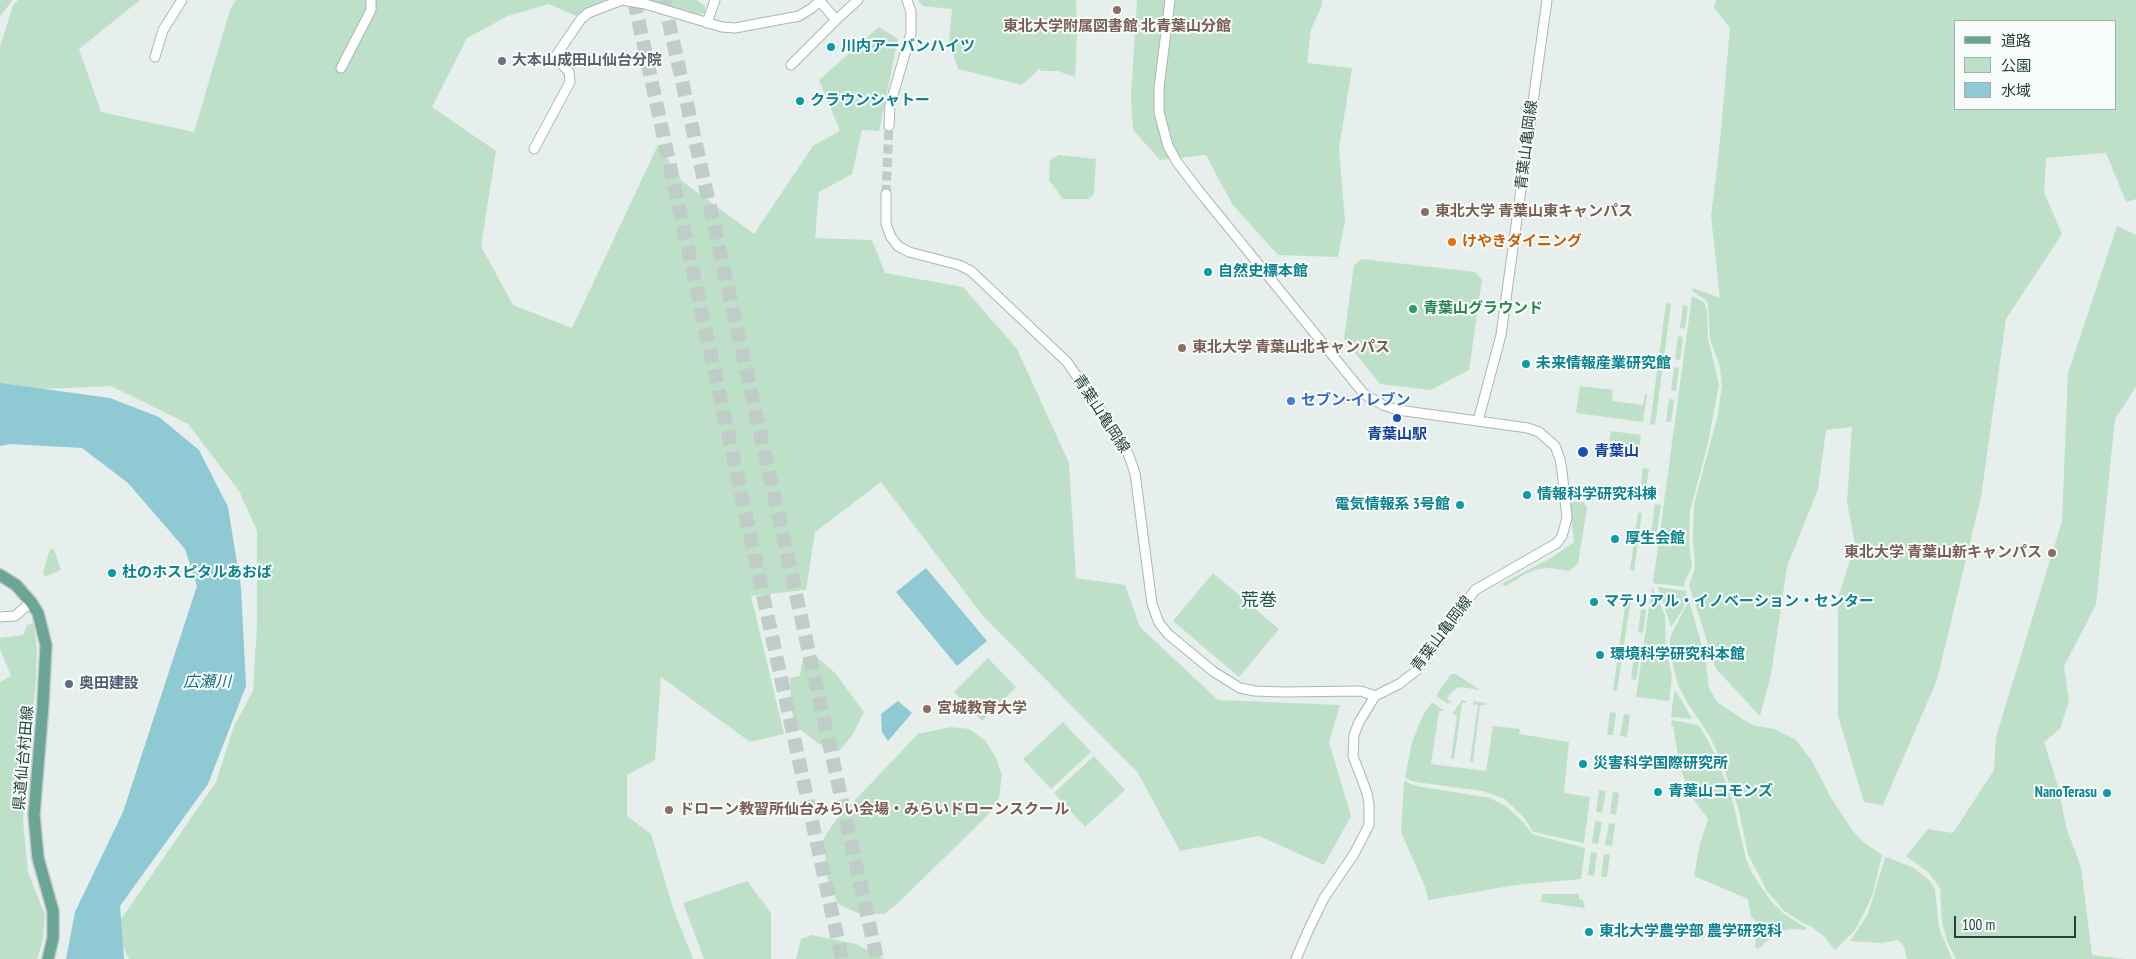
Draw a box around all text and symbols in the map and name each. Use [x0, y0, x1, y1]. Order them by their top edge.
marker: 東北大学附属図書館 北青葉山分館 [1111, 4, 1123, 16]
place label: 東北大学附属図書館 北青葉山分館 [1003, 18, 1231, 36]
legend [1954, 20, 2116, 110]
text: 道路 [2001, 31, 2031, 50]
place label: 川内アーバンハイツ [841, 38, 975, 56]
marker: 川内アーバンハイツ [825, 41, 837, 53]
place label: 大本山成田山仙台分院 [512, 52, 662, 70]
marker: 大本山成田山仙台分院 [496, 55, 508, 67]
text: 公園 [2001, 56, 2031, 75]
text: 水域 [2001, 81, 2031, 100]
place label: クラウンシャトー [810, 92, 930, 110]
marker: クラウンシャトー [794, 95, 806, 107]
street label: 青葉山亀岡線 [1513, 99, 1541, 191]
place label: 東北大学 青葉山東キャンパス [1435, 203, 1633, 221]
marker: 東北大学 青葉山東キャンパス [1419, 206, 1431, 218]
place label: けやきダイニング [1462, 233, 1582, 251]
marker: けやきダイニング [1446, 236, 1458, 248]
place label: 自然史標本館 [1218, 263, 1308, 281]
marker: 自然史標本館 [1202, 266, 1214, 278]
place label: 青葉山グラウンド [1423, 300, 1543, 318]
marker: 青葉山グラウンド [1407, 303, 1419, 315]
place label: 東北大学 青葉山北キャンパス [1192, 339, 1390, 357]
marker: 東北大学 青葉山北キャンパス [1176, 342, 1188, 354]
place label: 未来情報産業研究館 [1536, 355, 1671, 373]
marker: 未来情報産業研究館 [1520, 358, 1532, 370]
street label: 青葉山亀岡線 [1069, 371, 1133, 457]
place label: セブン-イレブン [1301, 392, 1410, 410]
marker: セブン-イレブン [1285, 395, 1297, 407]
marker: 青葉山駅 [1391, 412, 1403, 424]
place label: 青葉山駅 [1367, 426, 1427, 444]
place label: 青葉山 [1594, 443, 1639, 461]
marker: 青葉山 [1576, 445, 1590, 459]
place label: 情報科学研究科棟 [1537, 486, 1657, 504]
marker: 情報科学研究科棟 [1521, 489, 1533, 501]
place label: 電気情報系 3号館 [1335, 496, 1450, 514]
marker: 電気情報系 3号館 [1454, 499, 1466, 511]
place label: 厚生会館 [1625, 530, 1685, 548]
marker: 厚生会館 [1609, 533, 1621, 545]
place label: 東北大学 青葉山新キャンパス [1844, 544, 2042, 562]
marker: 東北大学 青葉山新キャンパス [2046, 547, 2058, 559]
place label: 杜のホスピタルあおば [122, 564, 272, 582]
marker: 杜のホスピタルあおば [106, 567, 118, 579]
district label: 荒巻 [1241, 590, 1277, 612]
street label: 青葉山亀岡線 [1408, 593, 1476, 675]
place label: マテリアル・イノベーション・センター [1604, 593, 1874, 611]
marker: マテリアル・イノベーション・センター [1588, 596, 1600, 608]
place label: 環境科学研究科本館 [1610, 646, 1745, 664]
marker: 環境科学研究科本館 [1594, 649, 1606, 661]
water label: 広瀬川 [183, 672, 231, 692]
place label: 奥田建設 [79, 675, 139, 693]
marker: 奥田建設 [63, 678, 75, 690]
place label: 宮城教育大学 [937, 700, 1027, 718]
marker: 宮城教育大学 [921, 703, 933, 715]
street label: 県道仙台村田線 [10, 705, 38, 811]
place label: 災害科学国際研究所 [1593, 755, 1728, 773]
marker: 災害科学国際研究所 [1577, 758, 1589, 770]
place label: 青葉山コモンズ [1668, 783, 1773, 801]
place label: NanoTerasu [2035, 784, 2097, 802]
marker: 青葉山コモンズ [1652, 786, 1664, 798]
marker: NanoTerasu [2101, 787, 2113, 799]
place label: ドローン教習所仙台みらい会場・みらいドローンスクール [679, 801, 1069, 819]
marker: ドローン教習所仙台みらい会場・みらいドローンスクール [663, 804, 675, 816]
scale bar [1956, 906, 2078, 938]
text: 100 m [1962, 915, 1995, 934]
place label: 東北大学農学部 農学研究科 [1599, 923, 1782, 941]
marker: 東北大学農学部 農学研究科 [1583, 926, 1595, 938]

